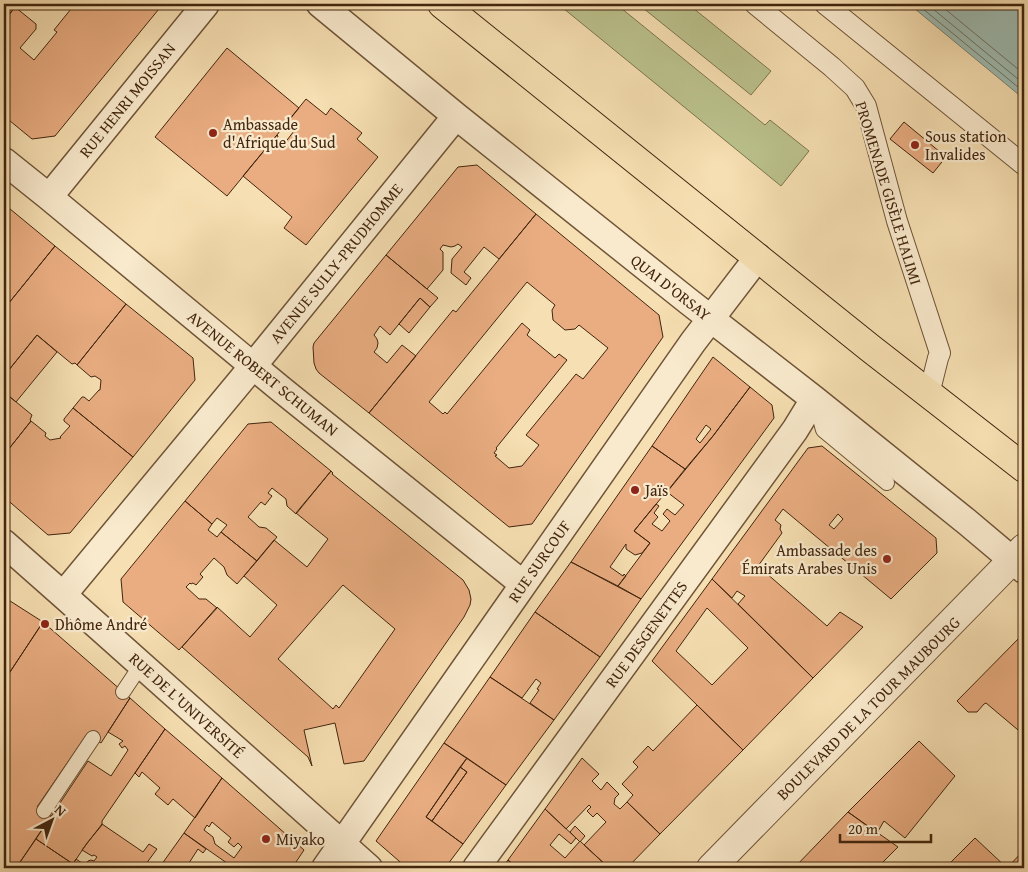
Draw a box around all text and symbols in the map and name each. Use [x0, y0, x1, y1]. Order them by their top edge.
street label: RUE HENRI MOISSAN [73, 37, 181, 163]
street label: PROMENADE GISÈLE HALIMI [850, 98, 928, 288]
place label: Ambassade d'Afrique du Sud [223, 112, 336, 154]
place label: Sous station Invalides [925, 124, 1006, 166]
marker: Ambassade d'Afrique du Sud [207, 127, 219, 139]
marker: Sous station Invalides [909, 139, 921, 151]
street label: AVENUE SULLY-PRUDHOMME [264, 178, 408, 348]
street label: QUAI D'ORSAY [626, 248, 717, 326]
street label: AVENUE ROBERT SCHUMAN [182, 304, 344, 442]
place label: Jaïs [643, 478, 668, 502]
marker: Jaïs [629, 484, 641, 496]
street label: RUE SURCOUF [502, 515, 576, 607]
place label: Ambassade des Émirats Arabes Unis [742, 538, 877, 580]
marker: Ambassade des Émirats Arabes Unis [881, 553, 893, 565]
street label: RUE DESGENETTES [599, 575, 693, 692]
street label: BOULEVARD DE LA TOUR MAUBOURG [771, 610, 966, 805]
place label: Dhôme André [55, 612, 147, 636]
marker: Dhôme André [39, 618, 51, 630]
street label: RUE DE L'UNIVERSITÉ [124, 647, 250, 763]
north arrow [28, 794, 78, 844]
text: N [50, 800, 71, 821]
scale bar [840, 812, 932, 844]
text: 20 m [848, 818, 879, 839]
place label: Miyako [276, 827, 325, 851]
marker: Miyako [260, 833, 272, 845]

